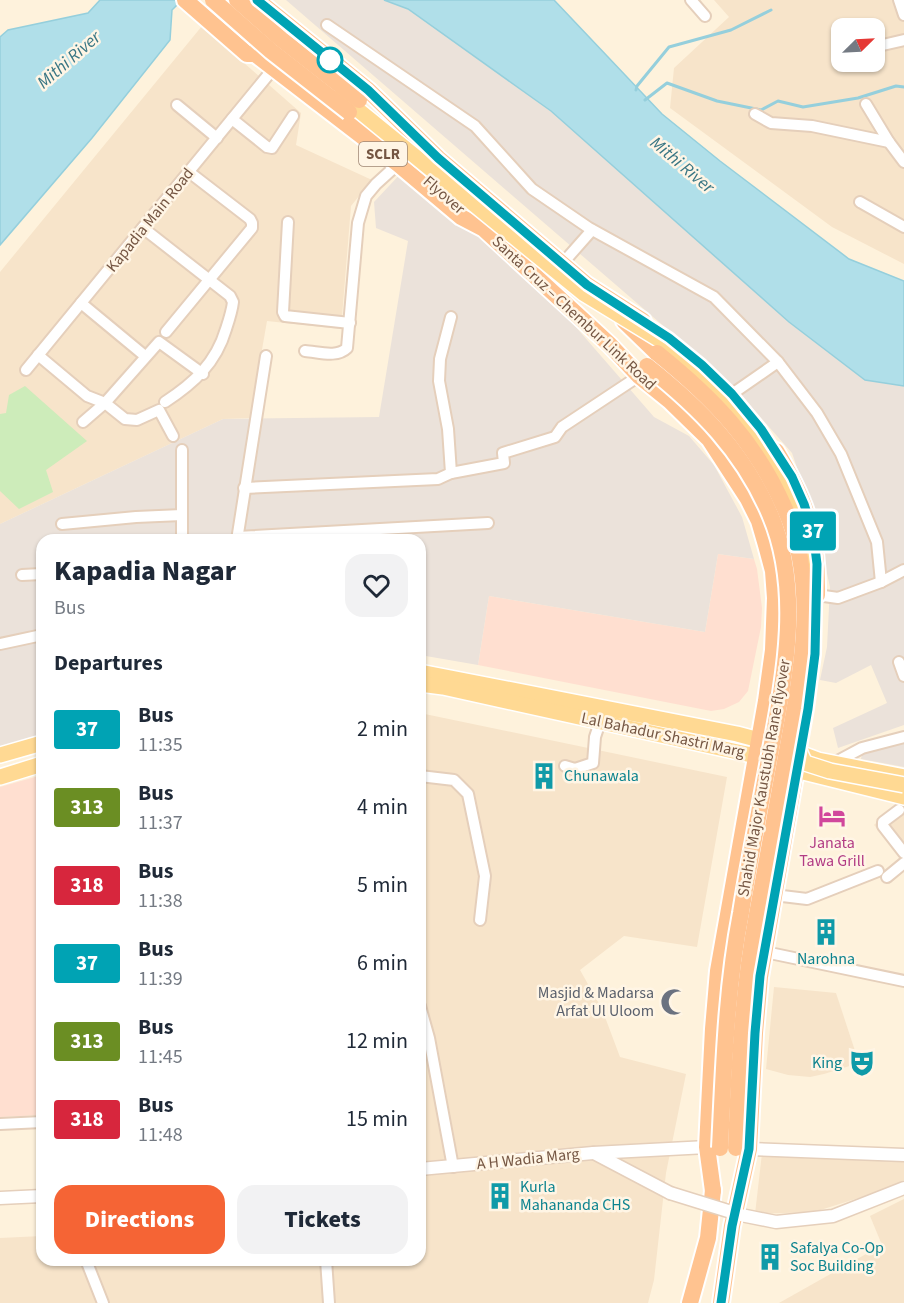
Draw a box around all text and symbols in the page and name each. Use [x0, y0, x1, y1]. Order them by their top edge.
north arrow [831, 18, 885, 72]
map controls [831, 18, 885, 72]
water label: Mithi River [32, 25, 107, 95]
unlabelled marker [317, 47, 343, 73]
water label: Mithi River [644, 131, 720, 200]
road number: SCLR [359, 142, 407, 166]
street label: Kapadia Main Road [101, 163, 199, 277]
street label: Flyover [418, 171, 470, 220]
street label: Santa Cruz – Chembur Link Road [487, 231, 661, 395]
line badge: 37 [786, 512, 840, 550]
text: 37 [802, 516, 824, 546]
text: Kapadia Nagar [54, 551, 236, 591]
button: heart [345, 554, 408, 617]
text: Bus [54, 594, 85, 622]
text: Departures [54, 647, 163, 679]
street label: Shahid Major Kaustubh Rane flyover [732, 657, 796, 899]
text: Bus [138, 699, 174, 731]
street label: Lal Bahadur Shastri Marg [579, 707, 747, 763]
text: 2 min [357, 713, 408, 745]
text: 37 [76, 714, 98, 744]
text: 11:35 [138, 731, 183, 759]
building icon: Chunawala [529, 761, 559, 791]
place label: Chunawala [564, 765, 639, 787]
text: Bus [138, 777, 174, 809]
text: 4 min [357, 791, 408, 823]
text: 313 [70, 792, 104, 822]
hotel icon: Janata Tawa Grill [817, 801, 847, 831]
text: 11:37 [138, 809, 183, 837]
place label: Janata Tawa Grill [799, 832, 865, 872]
text: Bus [138, 855, 174, 887]
text: 5 min [357, 869, 408, 901]
text: 318 [70, 870, 104, 900]
text: 11:38 [138, 887, 183, 915]
building icon: Narohna [811, 917, 841, 947]
text: Bus [138, 933, 174, 965]
text: 6 min [357, 947, 408, 979]
text: 37 [76, 948, 98, 978]
place label: Narohna [797, 948, 855, 970]
text: 11:39 [138, 965, 183, 993]
place label: Masjid & Madarsa Arfat Ul Uloom [538, 982, 654, 1022]
mosque icon: Masjid & Madarsa Arfat Ul Uloom [659, 987, 689, 1017]
text: Bus [138, 1011, 174, 1043]
text: 12 min [346, 1025, 408, 1057]
text: 313 [70, 1026, 104, 1056]
text: 11:45 [138, 1043, 183, 1071]
theatre icon: King [847, 1048, 877, 1078]
place label: King [812, 1052, 842, 1074]
text: Bus [138, 1089, 174, 1121]
text: 15 min [346, 1103, 408, 1135]
text: 318 [70, 1104, 104, 1134]
text: 11:48 [138, 1121, 183, 1149]
street label: A H Wadia Marg [476, 1143, 580, 1175]
place label: Kurla Mahananda CHS [520, 1176, 630, 1216]
building icon: Kurla Mahananda CHS [485, 1181, 515, 1211]
button: Directions [54, 1185, 225, 1254]
button: Tickets [237, 1185, 408, 1254]
place label: Safalya Co-Op Soc Building [790, 1237, 884, 1277]
building icon: Safalya Co-Op Soc Building [755, 1242, 785, 1272]

